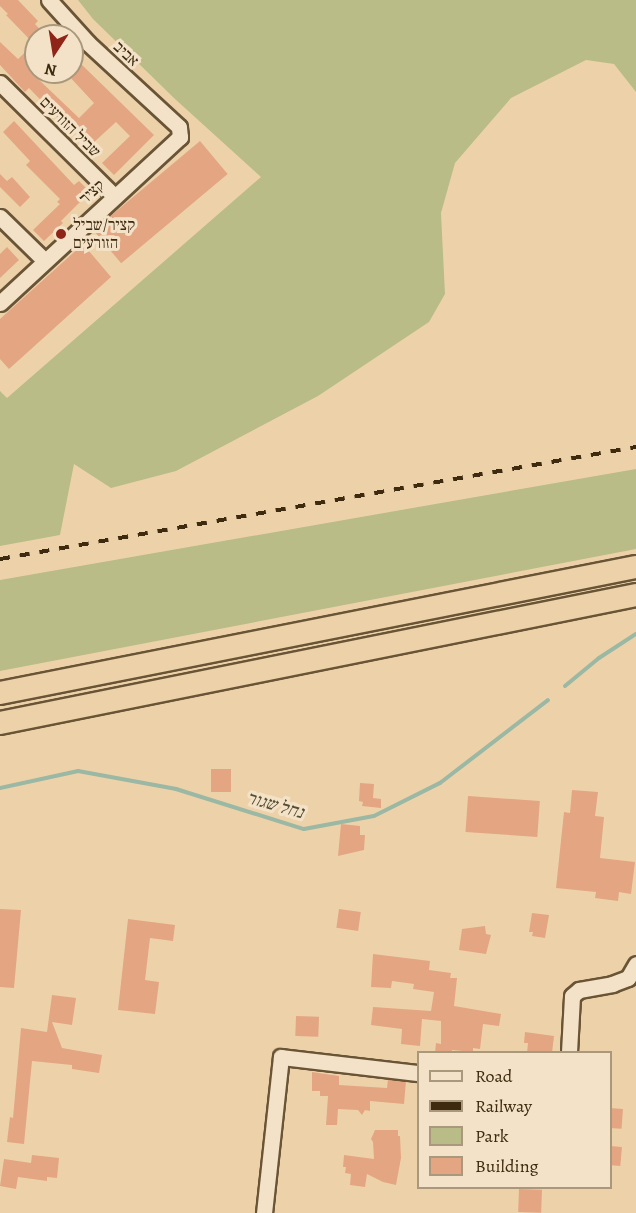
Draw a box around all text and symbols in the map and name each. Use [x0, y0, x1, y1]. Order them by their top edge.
north arrow [24, 24, 84, 84]
street label: אביב [109, 37, 143, 71]
text: N [43, 58, 59, 82]
street label: שביל הזורעים [36, 93, 104, 161]
street label: קציר [75, 176, 109, 208]
place label: קציר/שביל הזורעים [73, 215, 135, 253]
marker: קציר/שביל הזורעים [54, 227, 68, 241]
water label: נחל שגור [244, 787, 306, 823]
legend [417, 1051, 612, 1189]
text: Road [475, 1064, 512, 1088]
text: Railway [475, 1094, 532, 1118]
text: Park [475, 1124, 509, 1148]
text: Building [475, 1154, 539, 1178]

